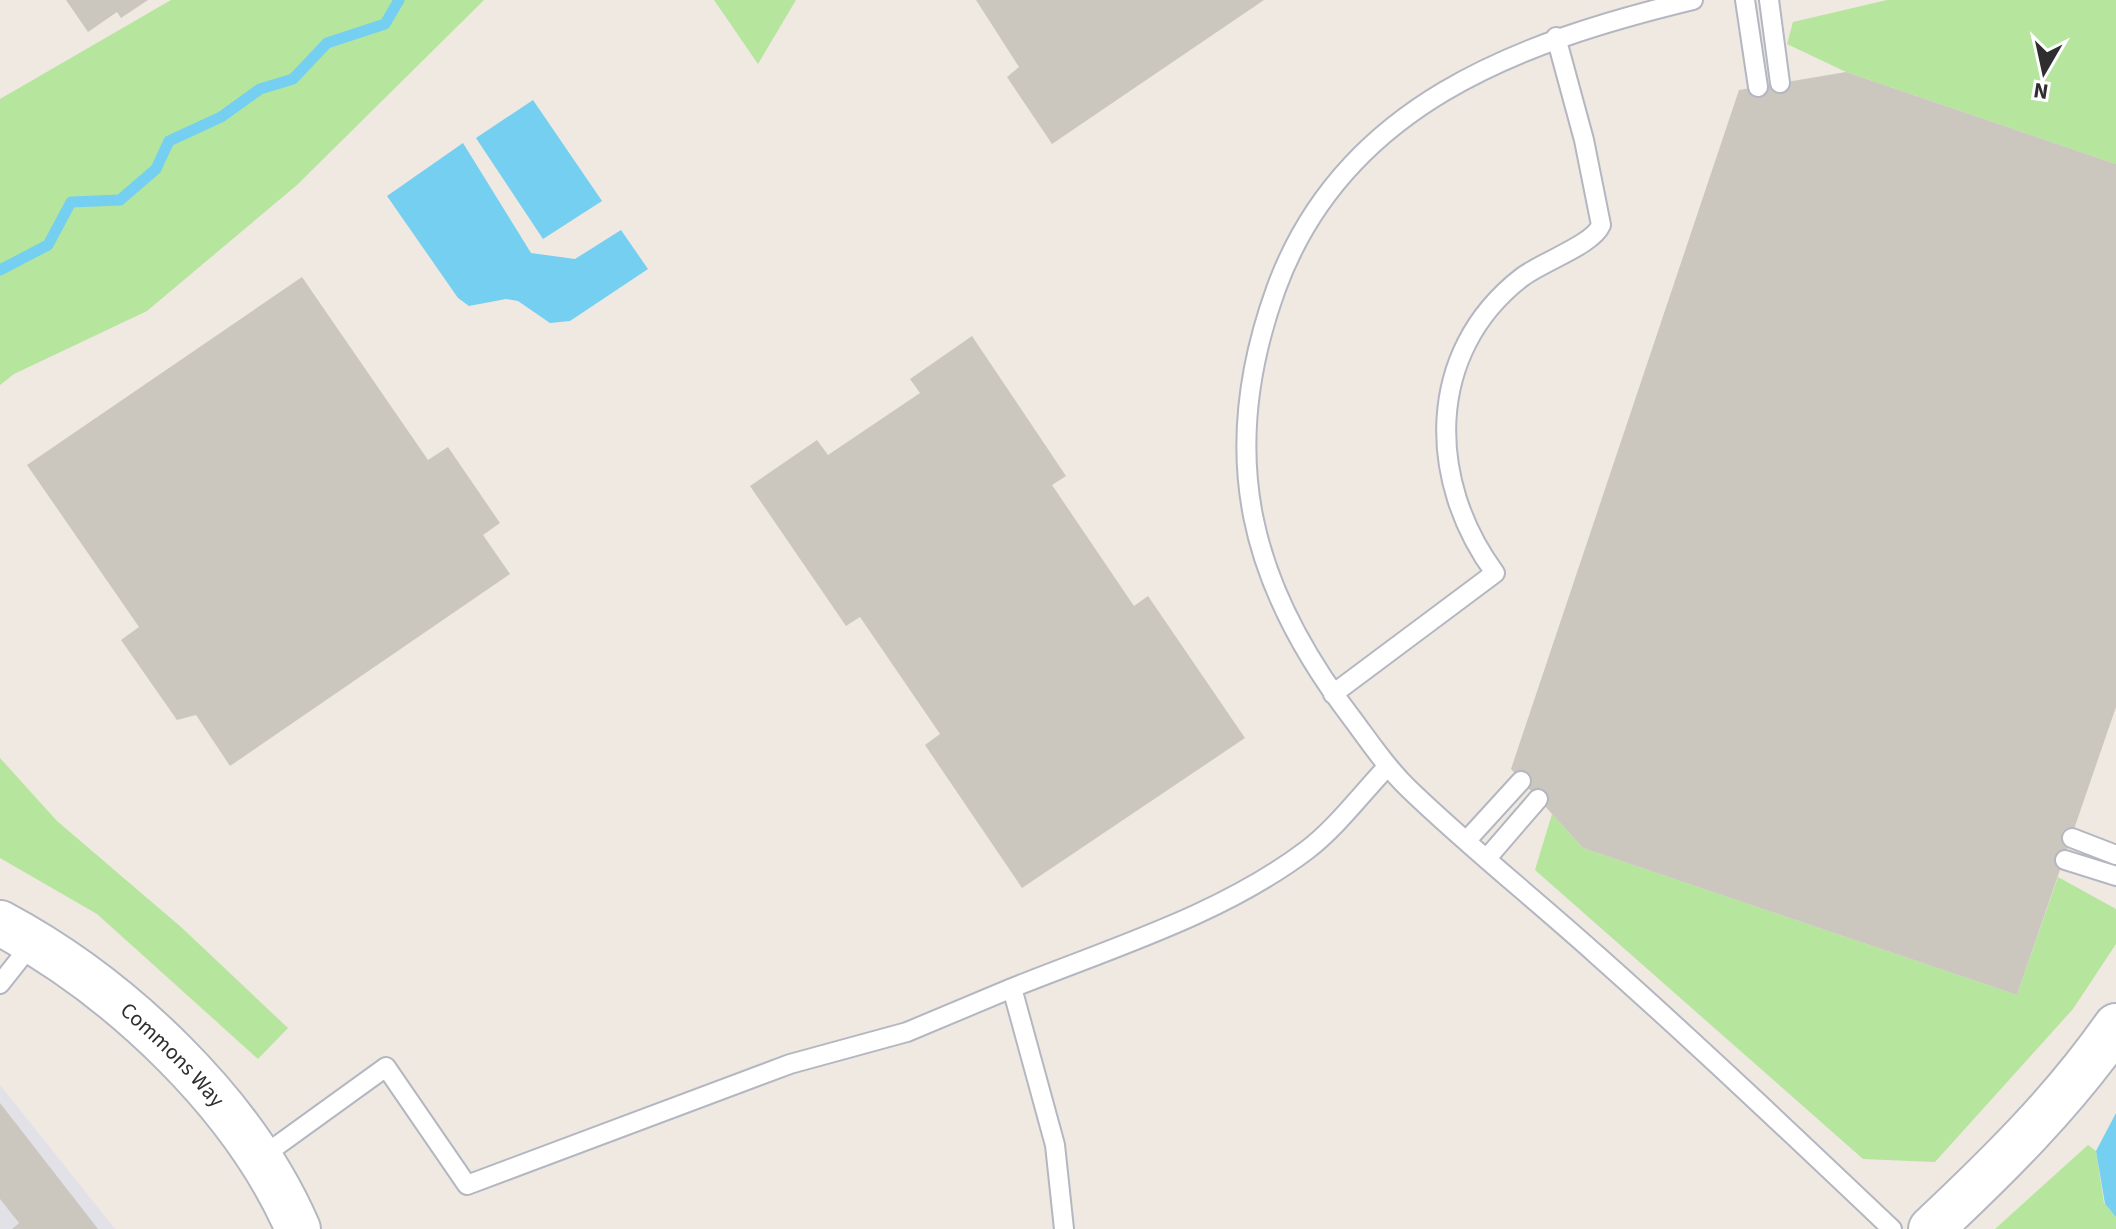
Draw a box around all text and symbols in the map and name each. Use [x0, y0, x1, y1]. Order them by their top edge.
north arrow [2004, 32, 2084, 112]
text: N [2031, 74, 2051, 108]
street label: Commons Way [113, 995, 233, 1115]

